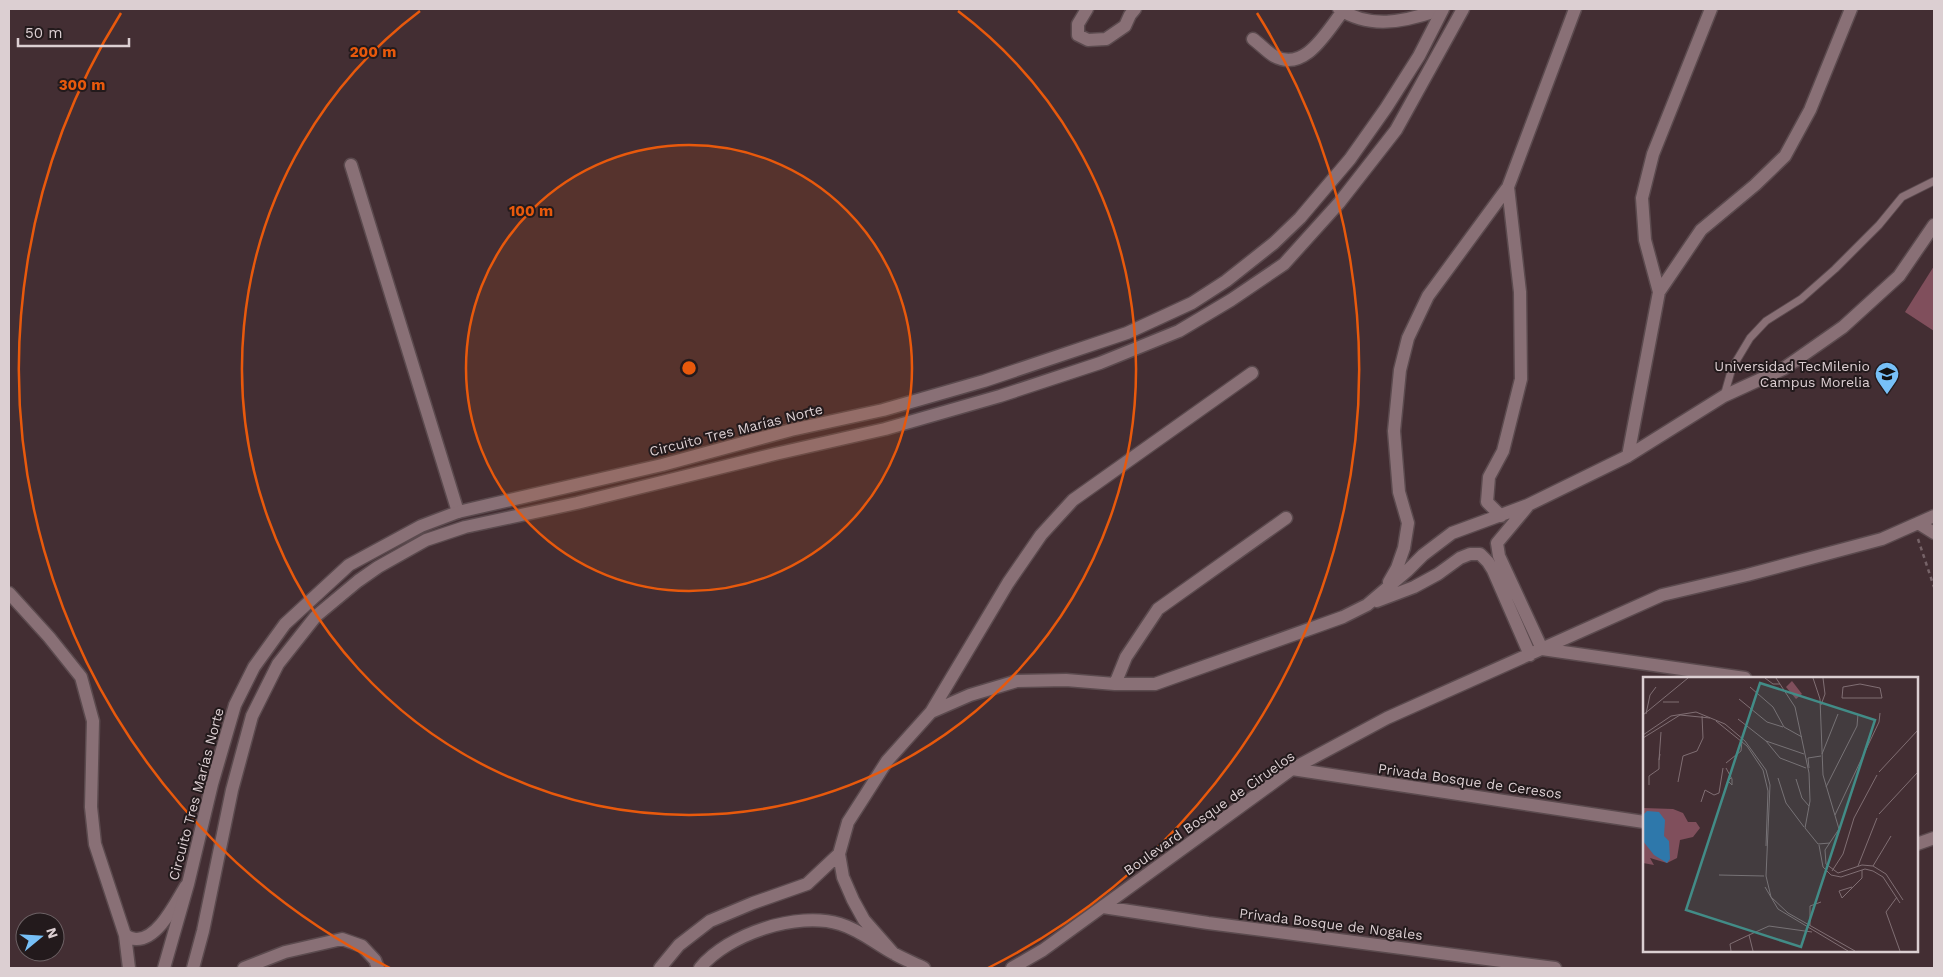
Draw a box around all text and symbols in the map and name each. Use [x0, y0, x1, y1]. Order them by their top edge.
scale bar [18, 15, 129, 47]
text: 50 m [25, 24, 62, 42]
text: 200 m [350, 43, 396, 61]
text: 300 m [59, 76, 105, 94]
text: 100 m [509, 202, 553, 220]
place label: Universidad TecMilenio Campus Morelia [1714, 358, 1870, 390]
centre of rings [680, 359, 698, 377]
school or university icon: Universidad TecMilenio Campus Morelia [1874, 361, 1900, 395]
street label: Circuito Tres Marías Norte [648, 401, 824, 459]
inset map [1643, 677, 1918, 952]
street label: Circuito Tres Marías Norte [165, 706, 227, 882]
street label: Boulevard Bosque de Ciruelos [1120, 748, 1298, 878]
street label: Privada Bosque de Ceresos [1377, 760, 1563, 802]
street label: Privada Bosque de Nogales [1238, 905, 1424, 943]
north arrow [15, 912, 65, 962]
text: N [43, 926, 62, 940]

